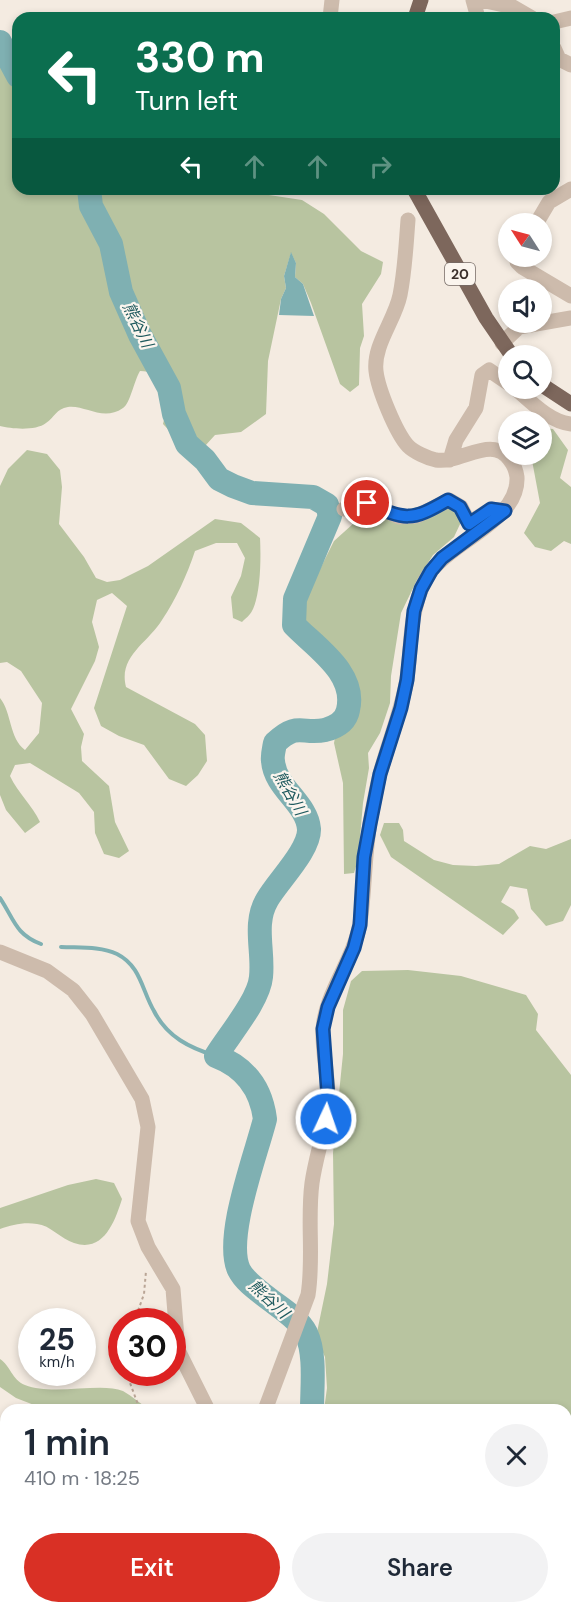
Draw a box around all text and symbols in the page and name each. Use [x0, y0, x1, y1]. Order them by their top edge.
text: 330 m [135, 30, 265, 85]
icon: left [36, 36, 114, 114]
text: Turn left [135, 83, 238, 118]
icon: left [175, 150, 208, 183]
icon: ahead [238, 150, 271, 183]
icon: ahead [301, 150, 334, 183]
icon: right [364, 150, 397, 183]
north arrow [498, 213, 552, 267]
map controls [498, 213, 552, 465]
road number: 20 [445, 263, 475, 285]
button: sound [498, 279, 552, 333]
water label: 熊谷川 [118, 299, 159, 353]
button: search [498, 345, 552, 399]
button: layers [498, 411, 552, 465]
pin [341, 477, 392, 528]
icon: arrive [350, 486, 383, 519]
water label: 熊谷川 [269, 767, 312, 821]
position arrow [294, 1087, 358, 1151]
water label: 熊谷川 [244, 1275, 295, 1324]
speed limit sign: 30 [108, 1308, 186, 1386]
text: 25 [39, 1320, 75, 1359]
text: km/h [39, 1352, 75, 1372]
text: 1 min [24, 1419, 110, 1466]
button: close [485, 1424, 548, 1487]
text: 410 m · 18:25 [24, 1465, 140, 1491]
button: Exit [24, 1533, 280, 1602]
button: Share [292, 1533, 548, 1602]

